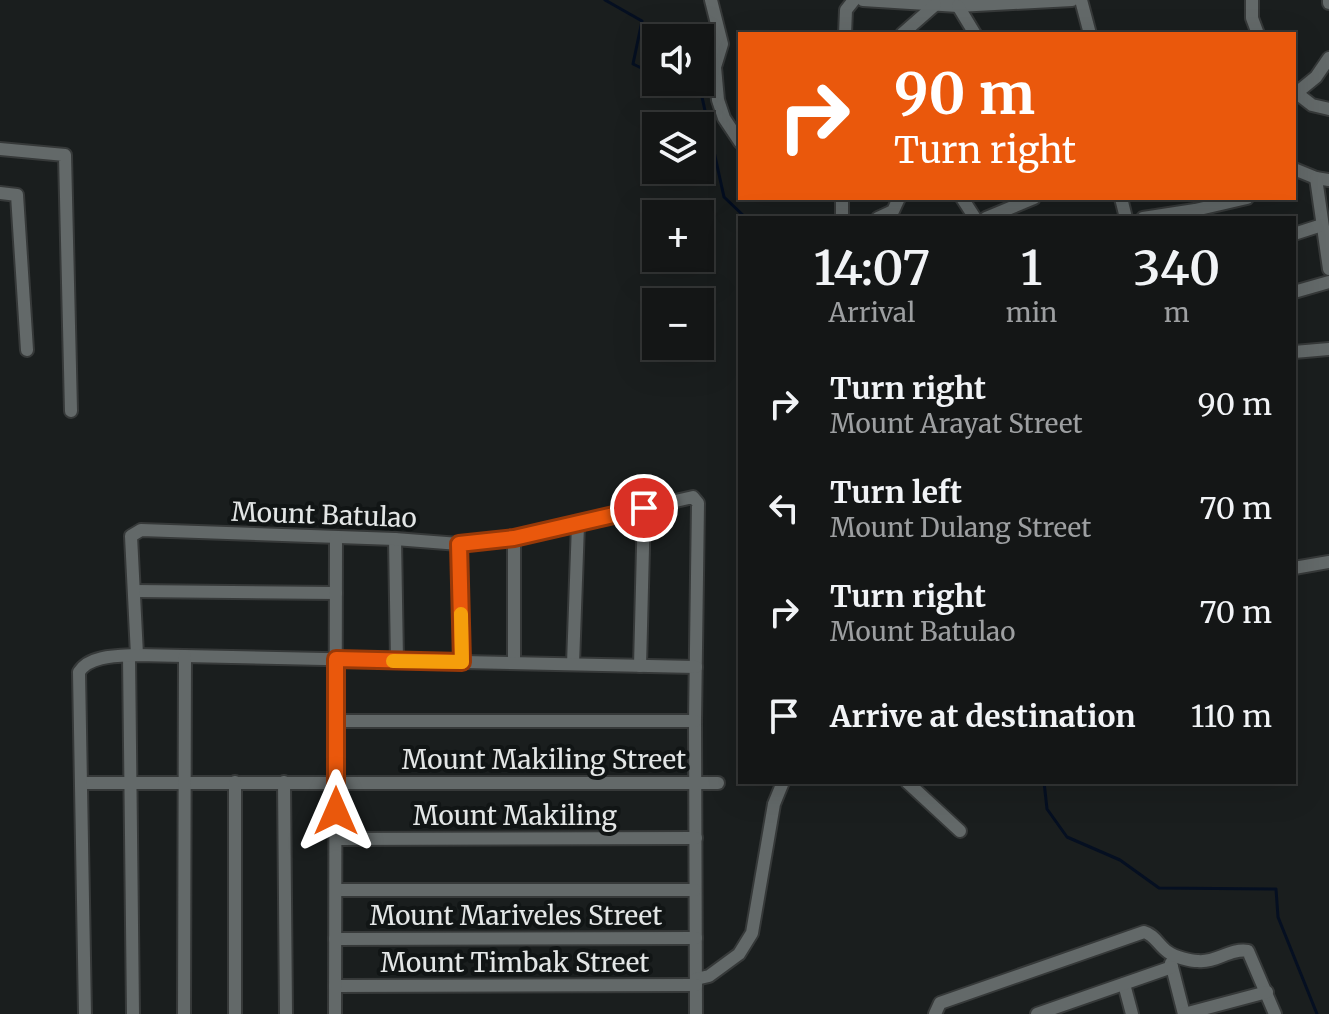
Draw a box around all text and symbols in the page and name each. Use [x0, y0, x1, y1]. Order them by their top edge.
map controls [642, 24, 714, 360]
button: sound [642, 24, 714, 96]
text: 90 m [894, 59, 1035, 129]
icon: right [762, 64, 866, 168]
button: layers [642, 112, 714, 184]
text: Turn right [894, 128, 1076, 173]
button: + [642, 200, 714, 272]
text: 14:07 [814, 238, 930, 298]
text: 1 [1021, 238, 1043, 298]
text: 340 [1133, 238, 1220, 298]
button: − [642, 288, 714, 360]
text: Arrival [829, 296, 915, 329]
text: min [1006, 296, 1057, 329]
text: m [1164, 296, 1190, 329]
text: Turn right [830, 369, 986, 407]
icon: right [762, 382, 806, 426]
text: 90 m [1198, 385, 1272, 423]
text: Mount Arayat Street [830, 407, 1083, 440]
text: Turn left [830, 473, 962, 511]
pin [610, 474, 678, 542]
icon: arrive [622, 486, 666, 530]
icon: left [762, 486, 806, 530]
text: 70 m [1199, 489, 1272, 527]
street label: Mount Batulao [231, 495, 417, 534]
text: Mount Dulang Street [830, 511, 1091, 544]
text: Turn right [830, 577, 986, 615]
icon: right [762, 590, 806, 634]
text: 70 m [1199, 593, 1272, 631]
text: Mount Batulao [830, 615, 1016, 648]
icon: arrive [762, 694, 806, 738]
text: Arrive at destination [830, 697, 1136, 735]
text: 110 m [1191, 697, 1272, 735]
street label: Mount Makiling Street [402, 743, 686, 776]
position arrow [294, 769, 378, 853]
street label: Mount Makiling [413, 799, 617, 832]
street label: Mount Mariveles Street [370, 899, 662, 932]
street label: Mount Timbak Street [381, 946, 649, 979]

